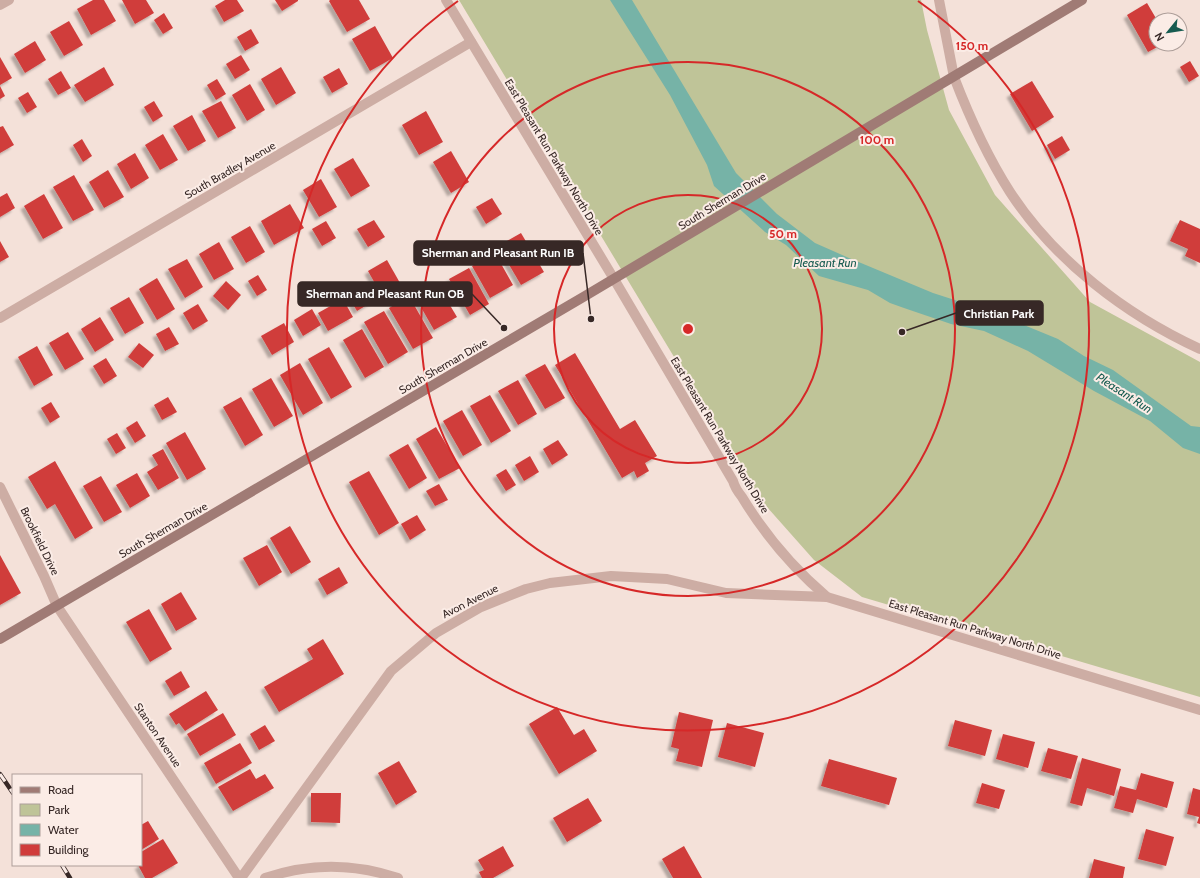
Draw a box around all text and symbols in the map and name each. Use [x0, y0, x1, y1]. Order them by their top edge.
north arrow [1148, 12, 1188, 52]
text: N [1151, 30, 1167, 44]
text: 150 m [956, 38, 988, 53]
street label: East Pleasant Run Parkway North Drive [502, 76, 606, 238]
text: 100 m [860, 132, 894, 147]
street label: South Bradley Avenue [182, 138, 278, 202]
street label: South Sherman Drive [676, 169, 769, 233]
text: 50 m [769, 226, 797, 241]
callout: Sherman and Pleasant Run IB [414, 241, 583, 265]
text: Sherman and Pleasant Run IB [422, 245, 575, 260]
water label: Pleasant Run [793, 255, 857, 270]
callout: Sherman and Pleasant Run OB [298, 282, 472, 306]
text: Sherman and Pleasant Run OB [306, 286, 465, 301]
callout: Christian Park [956, 301, 1043, 325]
text: Christian Park [964, 306, 1035, 321]
centre of rings [681, 322, 695, 336]
street label: South Sherman Drive [396, 335, 490, 397]
street label: East Pleasant Run Parkway North Drive [668, 354, 772, 516]
water label: Pleasant Run [1094, 369, 1155, 416]
street label: South Sherman Drive [116, 499, 210, 561]
street label: Brookfield Drive [17, 505, 63, 578]
street label: Avon Avenue [440, 581, 501, 621]
street label: East Pleasant Run Parkway North Drive [887, 596, 1063, 662]
street label: Stanton Avenue [131, 700, 185, 770]
legend [12, 774, 142, 866]
text: Road [48, 782, 74, 797]
text: Park [48, 802, 70, 817]
text: Water [48, 822, 79, 837]
text: Building [48, 842, 90, 857]

